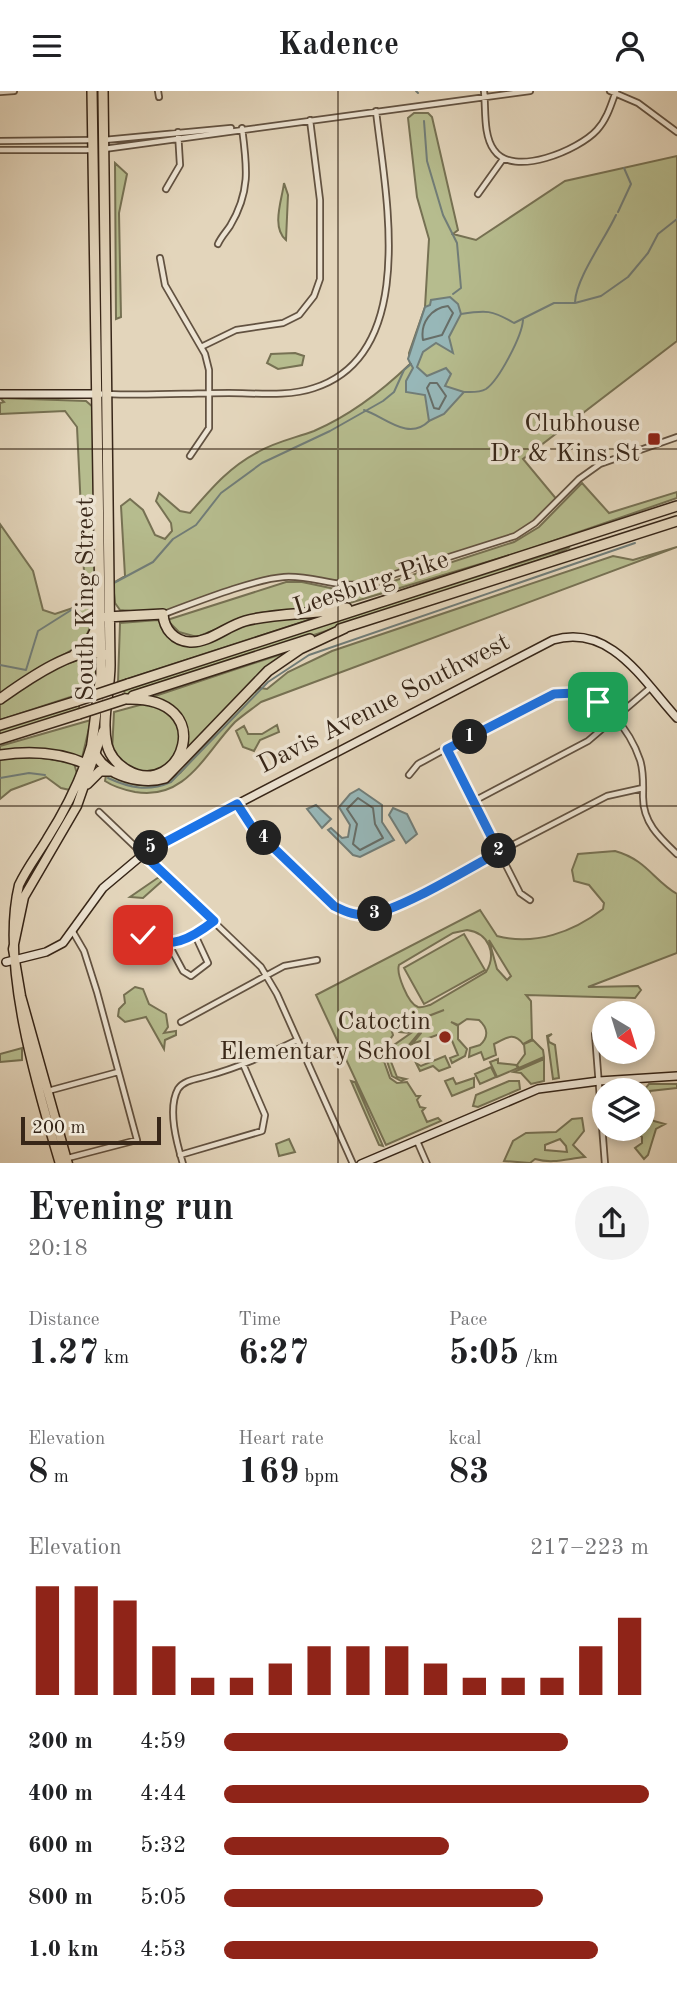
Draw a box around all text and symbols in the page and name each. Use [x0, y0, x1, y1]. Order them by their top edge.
icon: menu [28, 27, 66, 65]
icon: person [611, 27, 649, 65]
text: Kadence [278, 30, 399, 62]
place label: Clubhouse Dr & Kins St [490, 411, 640, 467]
marker: Clubhouse Dr & Kins St [646, 431, 662, 447]
street label: South King Street [73, 497, 99, 701]
street label: Leesburg Pike [290, 547, 452, 621]
street label: Davis Avenue Southwest [254, 629, 514, 779]
pin [568, 672, 628, 732]
icon: arrive [579, 683, 617, 721]
pin: 1 [452, 719, 488, 755]
text: 1 [464, 727, 475, 746]
pin: 4 [246, 821, 282, 855]
text: 4 [258, 828, 269, 847]
pin: 5 [134, 831, 168, 865]
pin: 2 [482, 833, 516, 869]
text: 5 [145, 838, 156, 857]
text: 2 [493, 841, 504, 860]
pin: 3 [358, 897, 392, 931]
text: 3 [369, 904, 380, 923]
pin [113, 905, 173, 965]
icon: check [124, 916, 162, 954]
north arrow [592, 1001, 654, 1064]
map controls [592, 1001, 655, 1141]
place label: Catoctin Elementary School [219, 1009, 431, 1065]
marker: Catoctin Elementary School [437, 1029, 453, 1045]
button: layers [592, 1078, 655, 1141]
scale bar [21, 1115, 161, 1146]
text: 200 m [32, 1119, 85, 1138]
button: share [575, 1186, 649, 1260]
text: Evening run [28, 1190, 234, 1228]
text: 20:18 [28, 1237, 88, 1260]
text: Distance [28, 1311, 100, 1330]
text: Time [238, 1311, 281, 1330]
text: Pace [449, 1311, 487, 1330]
text: 1.27 [28, 1336, 99, 1371]
text: 6:27 [238, 1336, 309, 1371]
text: 5:05 [449, 1336, 519, 1371]
text: km [99, 1349, 129, 1368]
text: /km [519, 1349, 558, 1368]
text: Elevation [28, 1430, 105, 1449]
text: Heart rate [238, 1430, 324, 1449]
text: kcal [449, 1430, 481, 1449]
text: 8 [28, 1455, 48, 1490]
text: 169 [238, 1455, 299, 1490]
text: 83 [449, 1455, 489, 1490]
text: m [48, 1468, 69, 1487]
text: bpm [299, 1468, 339, 1487]
text: Elevation [28, 1536, 122, 1559]
text: 217–223 m [530, 1536, 649, 1559]
text: 200 m [28, 1730, 93, 1753]
text: 4:59 [140, 1730, 186, 1753]
text: 400 m [28, 1782, 93, 1805]
text: 4:44 [140, 1782, 186, 1805]
text: 600 m [28, 1834, 93, 1857]
text: 5:32 [140, 1834, 186, 1857]
text: 800 m [28, 1886, 93, 1909]
text: 5:05 [140, 1886, 186, 1909]
text: 1.0 km [28, 1938, 99, 1961]
text: 4:53 [140, 1938, 186, 1961]

